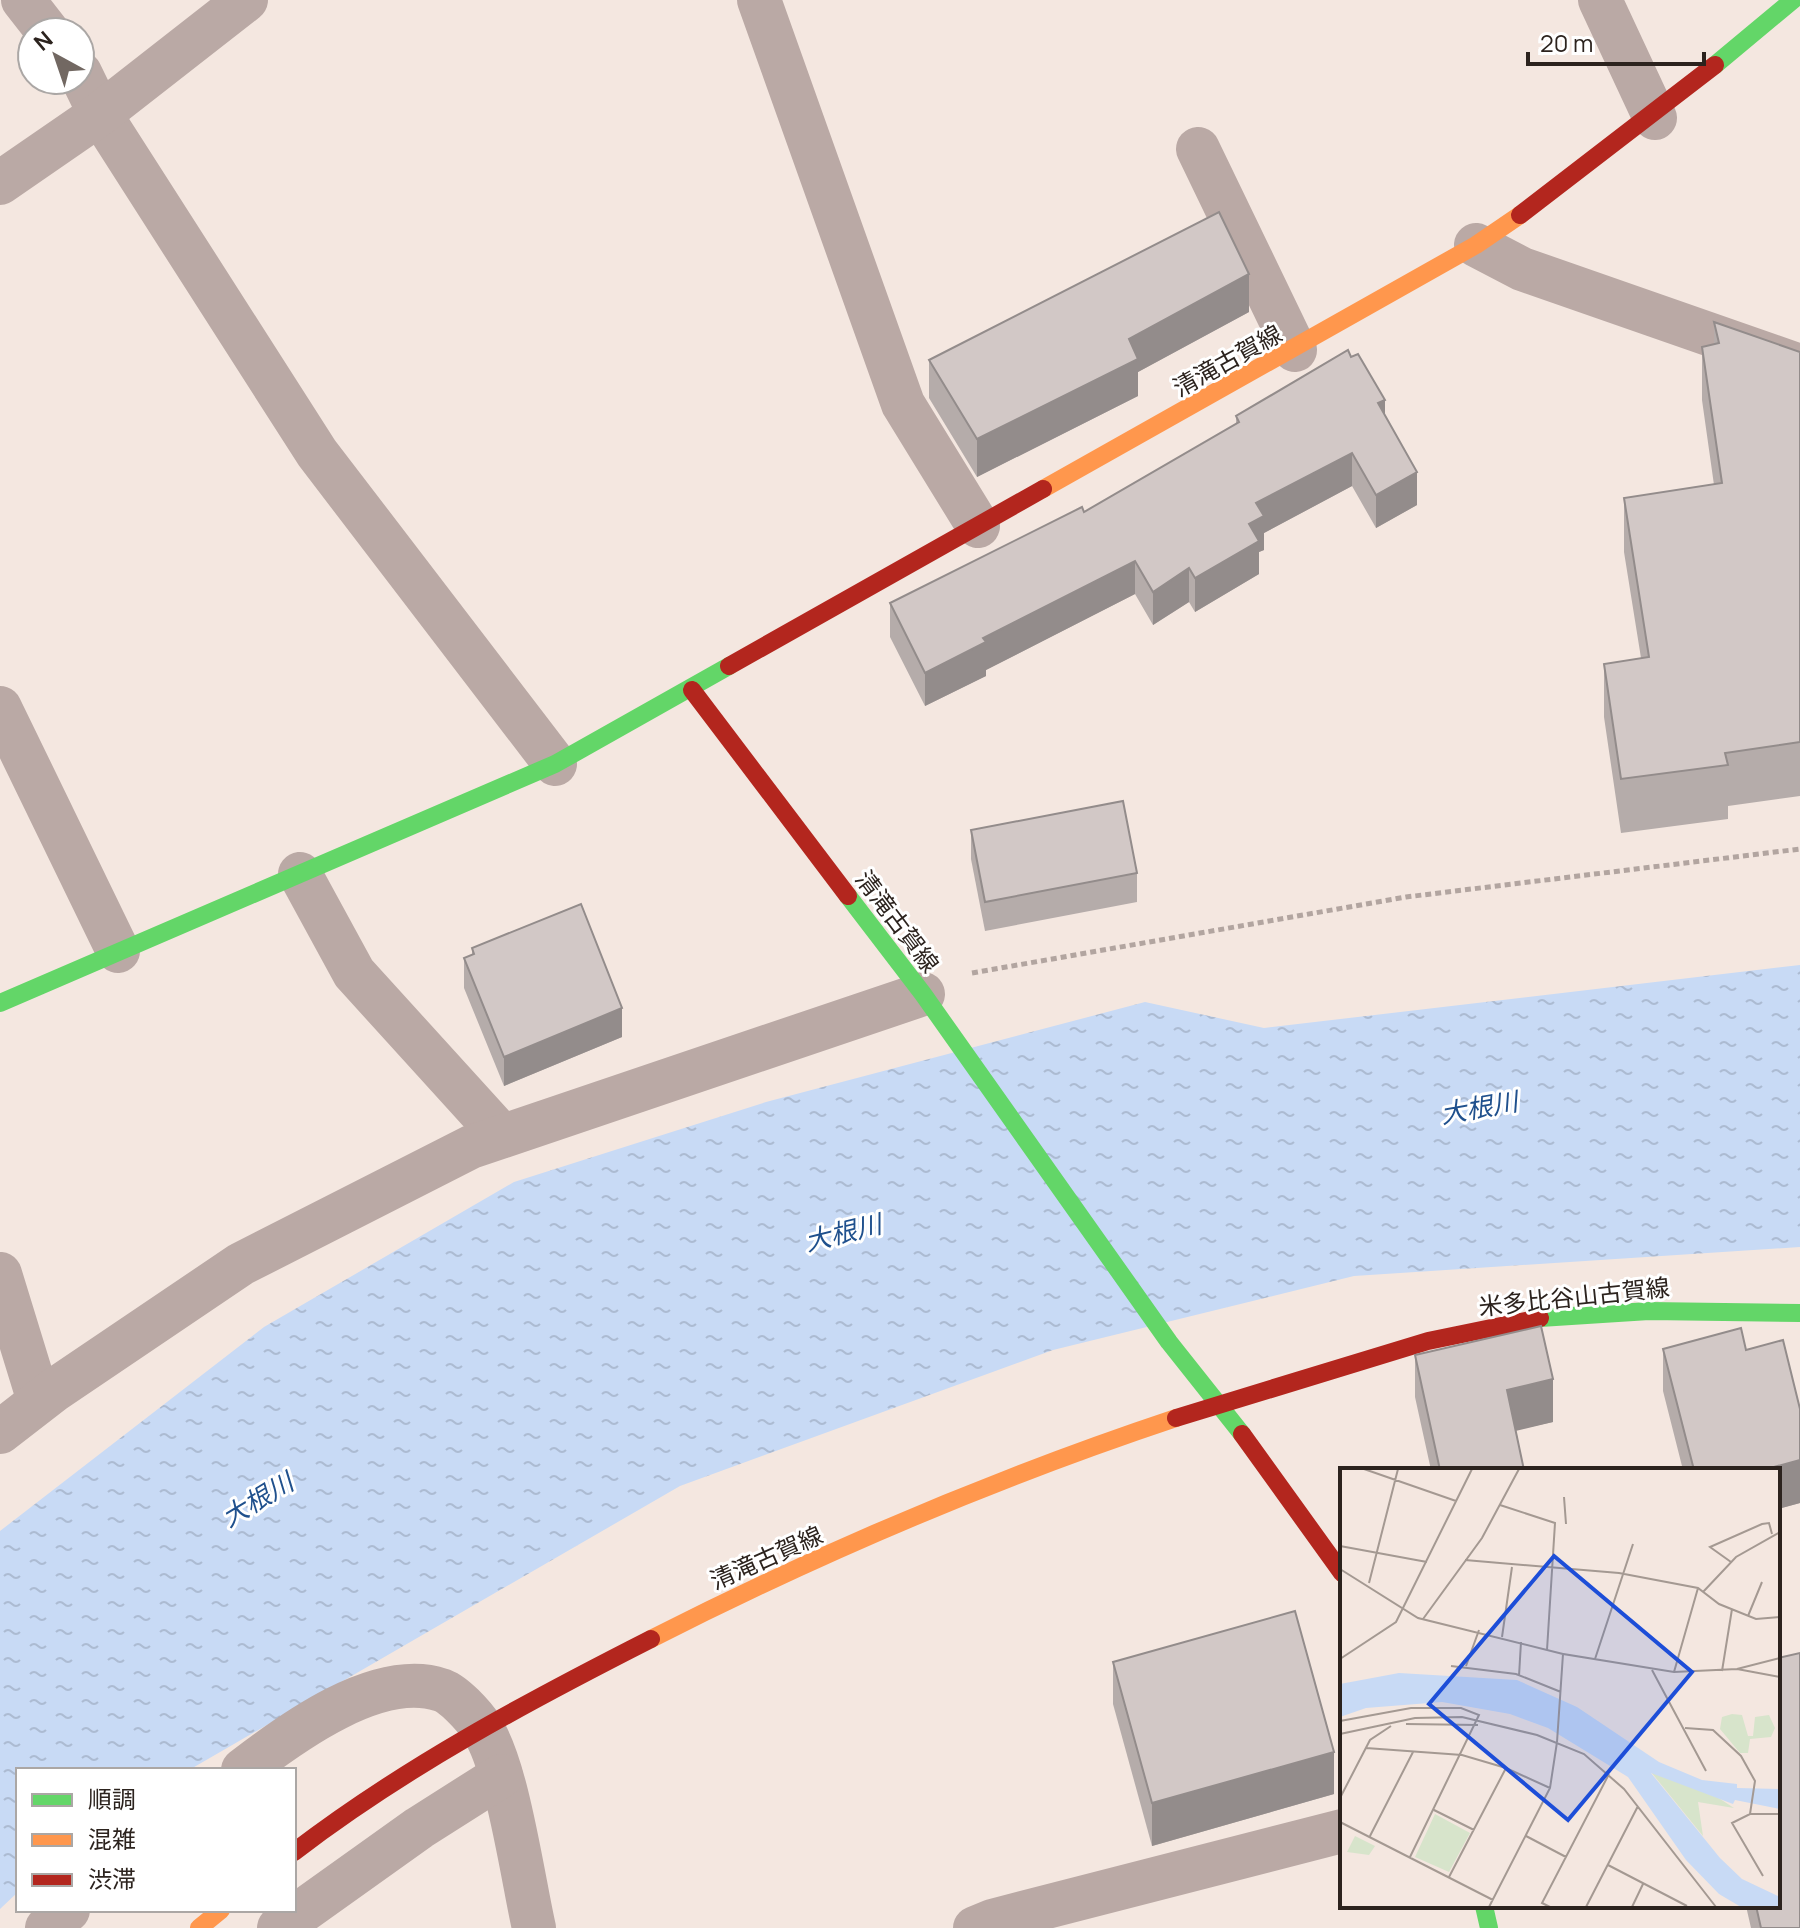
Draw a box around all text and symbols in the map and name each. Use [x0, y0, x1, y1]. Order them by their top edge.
north arrow [16, 16, 96, 96]
scale bar [1528, 16, 1704, 66]
text: N [27, 24, 59, 57]
text: 20 m [1540, 26, 1593, 59]
street label: 清滝古賀線 [1167, 316, 1287, 404]
street label: 清滝古賀線 [849, 863, 947, 979]
water label: 大根川 [1437, 1082, 1523, 1132]
water label: 大根川 [801, 1204, 888, 1259]
street label: 米多比谷山古賀線 [1477, 1270, 1671, 1322]
water label: 大根川 [214, 1462, 302, 1535]
inset map [1340, 1468, 1780, 1908]
street label: 清滝古賀線 [704, 1518, 828, 1596]
legend [16, 1768, 296, 1912]
text: 順調 [88, 1782, 136, 1815]
text: 混雑 [88, 1822, 136, 1855]
text: 渋滞 [88, 1862, 136, 1895]

